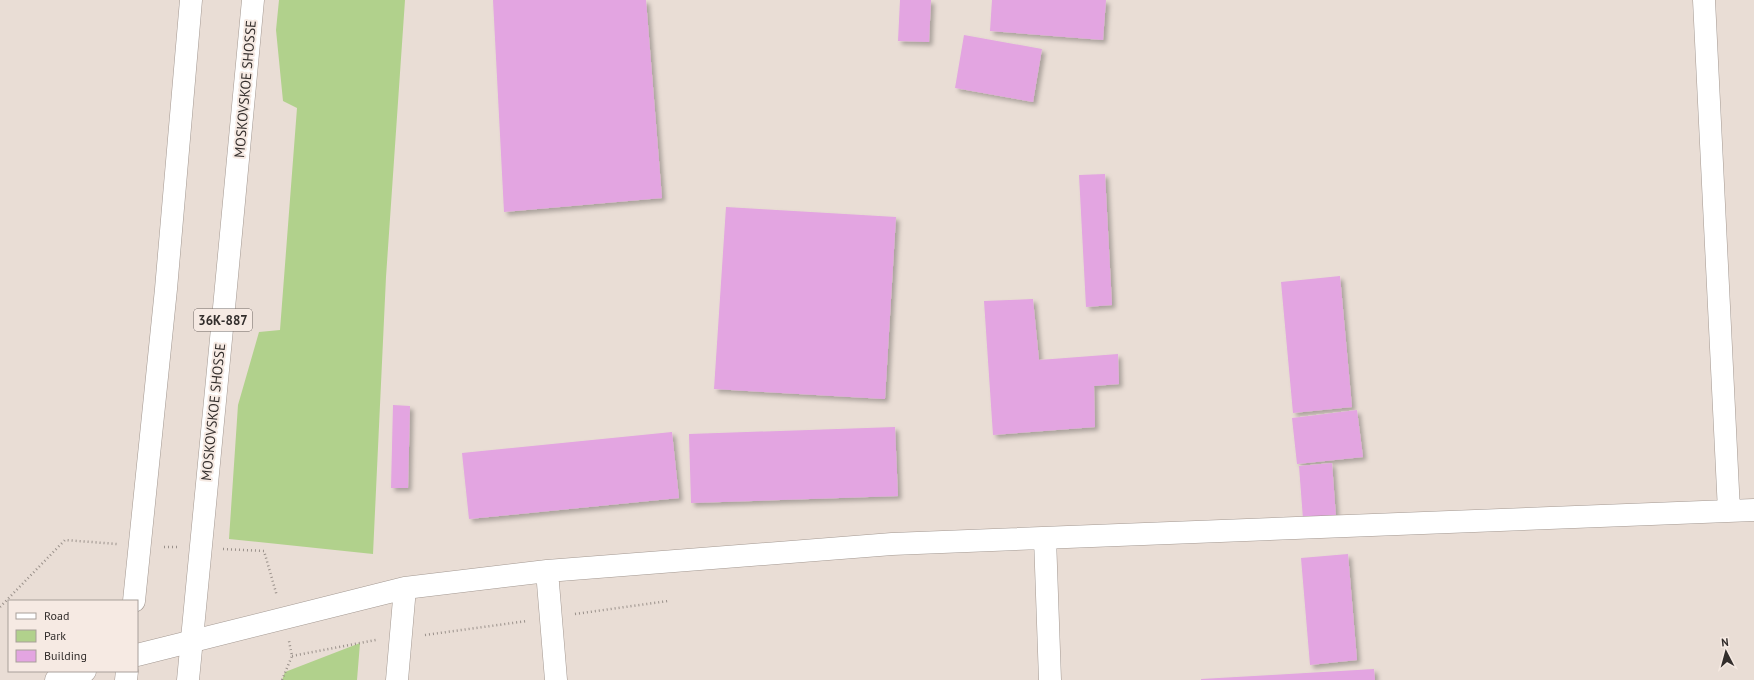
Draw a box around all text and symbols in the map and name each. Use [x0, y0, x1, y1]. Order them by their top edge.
street label: MOSKOVSKOE SHOSSE [230, 19, 260, 159]
road number: 36К-887 [194, 309, 252, 331]
street label: MOSKOVSKOE SHOSSE [197, 342, 229, 482]
legend [8, 600, 138, 672]
text: Road [44, 608, 69, 623]
text: Park [44, 628, 66, 643]
north arrow [1706, 632, 1746, 672]
text: N [1721, 635, 1729, 649]
text: Building [44, 648, 87, 663]

